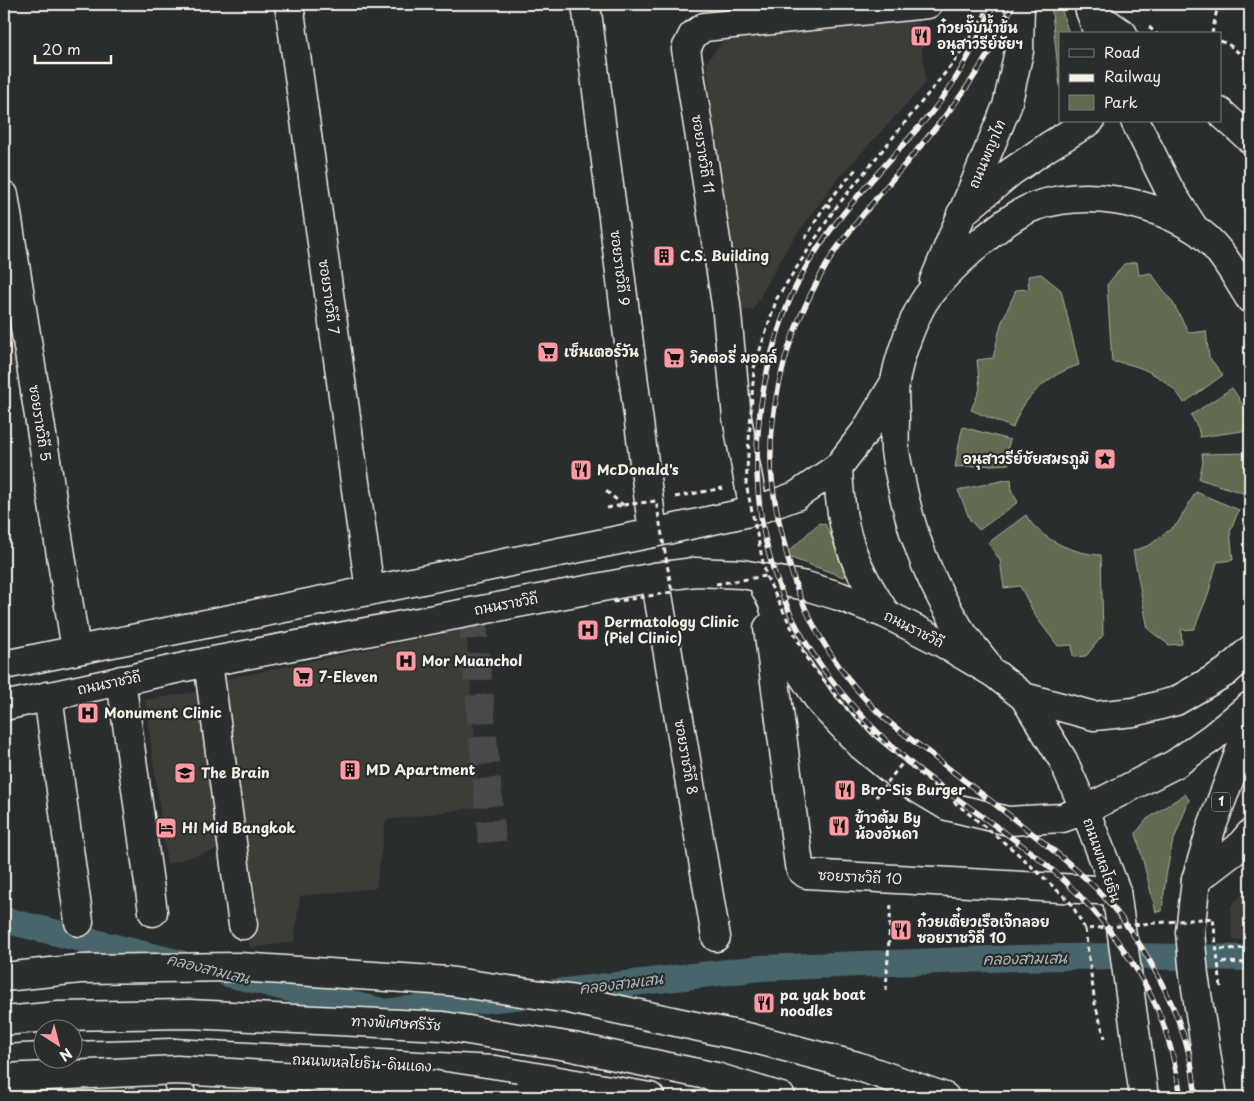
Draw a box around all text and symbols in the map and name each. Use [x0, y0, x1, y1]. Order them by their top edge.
place label: ก๋วยจั๊บน้ำข้น อนุสาวรีย์ชัยฯ [937, 13, 1023, 55]
restaurant icon: ก๋วยจั๊บน้ำข้น อนุสาวรีย์ชัยฯ [909, 24, 933, 48]
scale bar [35, 32, 111, 64]
legend [1059, 32, 1222, 122]
text: 20 m [42, 37, 81, 60]
text: Road [1104, 40, 1140, 63]
text: Railway [1104, 64, 1161, 87]
text: Park [1104, 90, 1138, 113]
street label: ซอยราชวิถี 11 [687, 113, 720, 195]
street label: ถนนพญาไท [963, 116, 1010, 192]
street label: ซอยราชวิถี 9 [605, 229, 636, 307]
building icon: C.S. Building [652, 244, 676, 268]
place label: C.S. Building [680, 245, 769, 266]
street label: ซอยราชวิถี 7 [314, 258, 345, 336]
supermarket icon: เซ็นเตอร์วัน [536, 340, 560, 364]
place label: เซ็นเตอร์วัน [564, 341, 639, 362]
place label: วิคตอรี่ มอลล์ [690, 344, 777, 368]
supermarket icon: วิคตอรี่ มอลล์ [662, 346, 686, 370]
street label: ซอยราชวิถี 5 [24, 383, 57, 463]
place icon: อนุสาวรีย์ชัยสมรภูมิ [1093, 447, 1117, 471]
place label: อนุสาวรีย์ชัยสมรภูมิ [963, 448, 1089, 470]
restaurant icon: McDonald's [569, 458, 593, 482]
place label: McDonald's [597, 459, 679, 480]
street label: ถนนราชวิถี [472, 587, 540, 620]
street label: ถนนราชวิถี [881, 605, 948, 653]
place label: Dermatology Clinic (Piel Clinic) [604, 611, 739, 648]
hospital icon: Dermatology Clinic (Piel Clinic) [576, 618, 600, 642]
hospital icon: Mor Muanchol [394, 649, 418, 673]
place label: Mor Muanchol [422, 650, 522, 671]
supermarket icon: 7-Eleven [291, 665, 315, 689]
street label: ถนนราชวิถี [75, 666, 143, 699]
place label: 7-Eleven [319, 666, 378, 687]
hospital icon: Monument Clinic [76, 701, 100, 725]
place label: Monument Clinic [104, 702, 222, 723]
street label: ซอยราชวิถี 8 [670, 717, 703, 796]
building icon: MD Apartment [338, 758, 362, 782]
place label: MD Apartment [366, 759, 476, 780]
school or university icon: The Brain [173, 761, 197, 785]
place label: The Brain [201, 762, 270, 783]
restaurant icon: Bro-Sis Burger [833, 778, 857, 802]
place label: Bro-Sis Burger [861, 779, 966, 800]
road number: 1 [1212, 792, 1230, 812]
place label: ข้าวต้ม By น้องอันดา [855, 807, 921, 844]
restaurant icon: ข้าวต้ม By น้องอันดา [827, 814, 851, 838]
street label: ถนนพหลโยธิน [1078, 815, 1127, 906]
hotel icon: HI Mid Bangkok [154, 816, 178, 840]
place label: HI Mid Bangkok [182, 817, 296, 838]
street label: ซอยราชวิถี 10 [817, 864, 903, 889]
place label: ก๋วยเตี๋ยวเรือเจ๊กลอย ซอยราชวิถี 10 [917, 907, 1050, 948]
restaurant icon: ก๋วยเตี๋ยวเรือเจ๊กลอย ซอยราชวิถี 10 [889, 918, 913, 942]
water label: คลองสามเสน [983, 945, 1068, 970]
water label: คลองสามเสน [165, 946, 253, 989]
water label: คลองสามเสน [578, 966, 665, 999]
place label: pa yak boat noodles [780, 984, 866, 1021]
restaurant icon: pa yak boat noodles [752, 991, 776, 1015]
street label: ทางพิเศษศรีรัช [350, 1010, 442, 1035]
north arrow [32, 1018, 82, 1068]
text: N [55, 1043, 77, 1067]
street label: ถนนพหลโยธิน-ดินแดง [292, 1048, 432, 1077]

